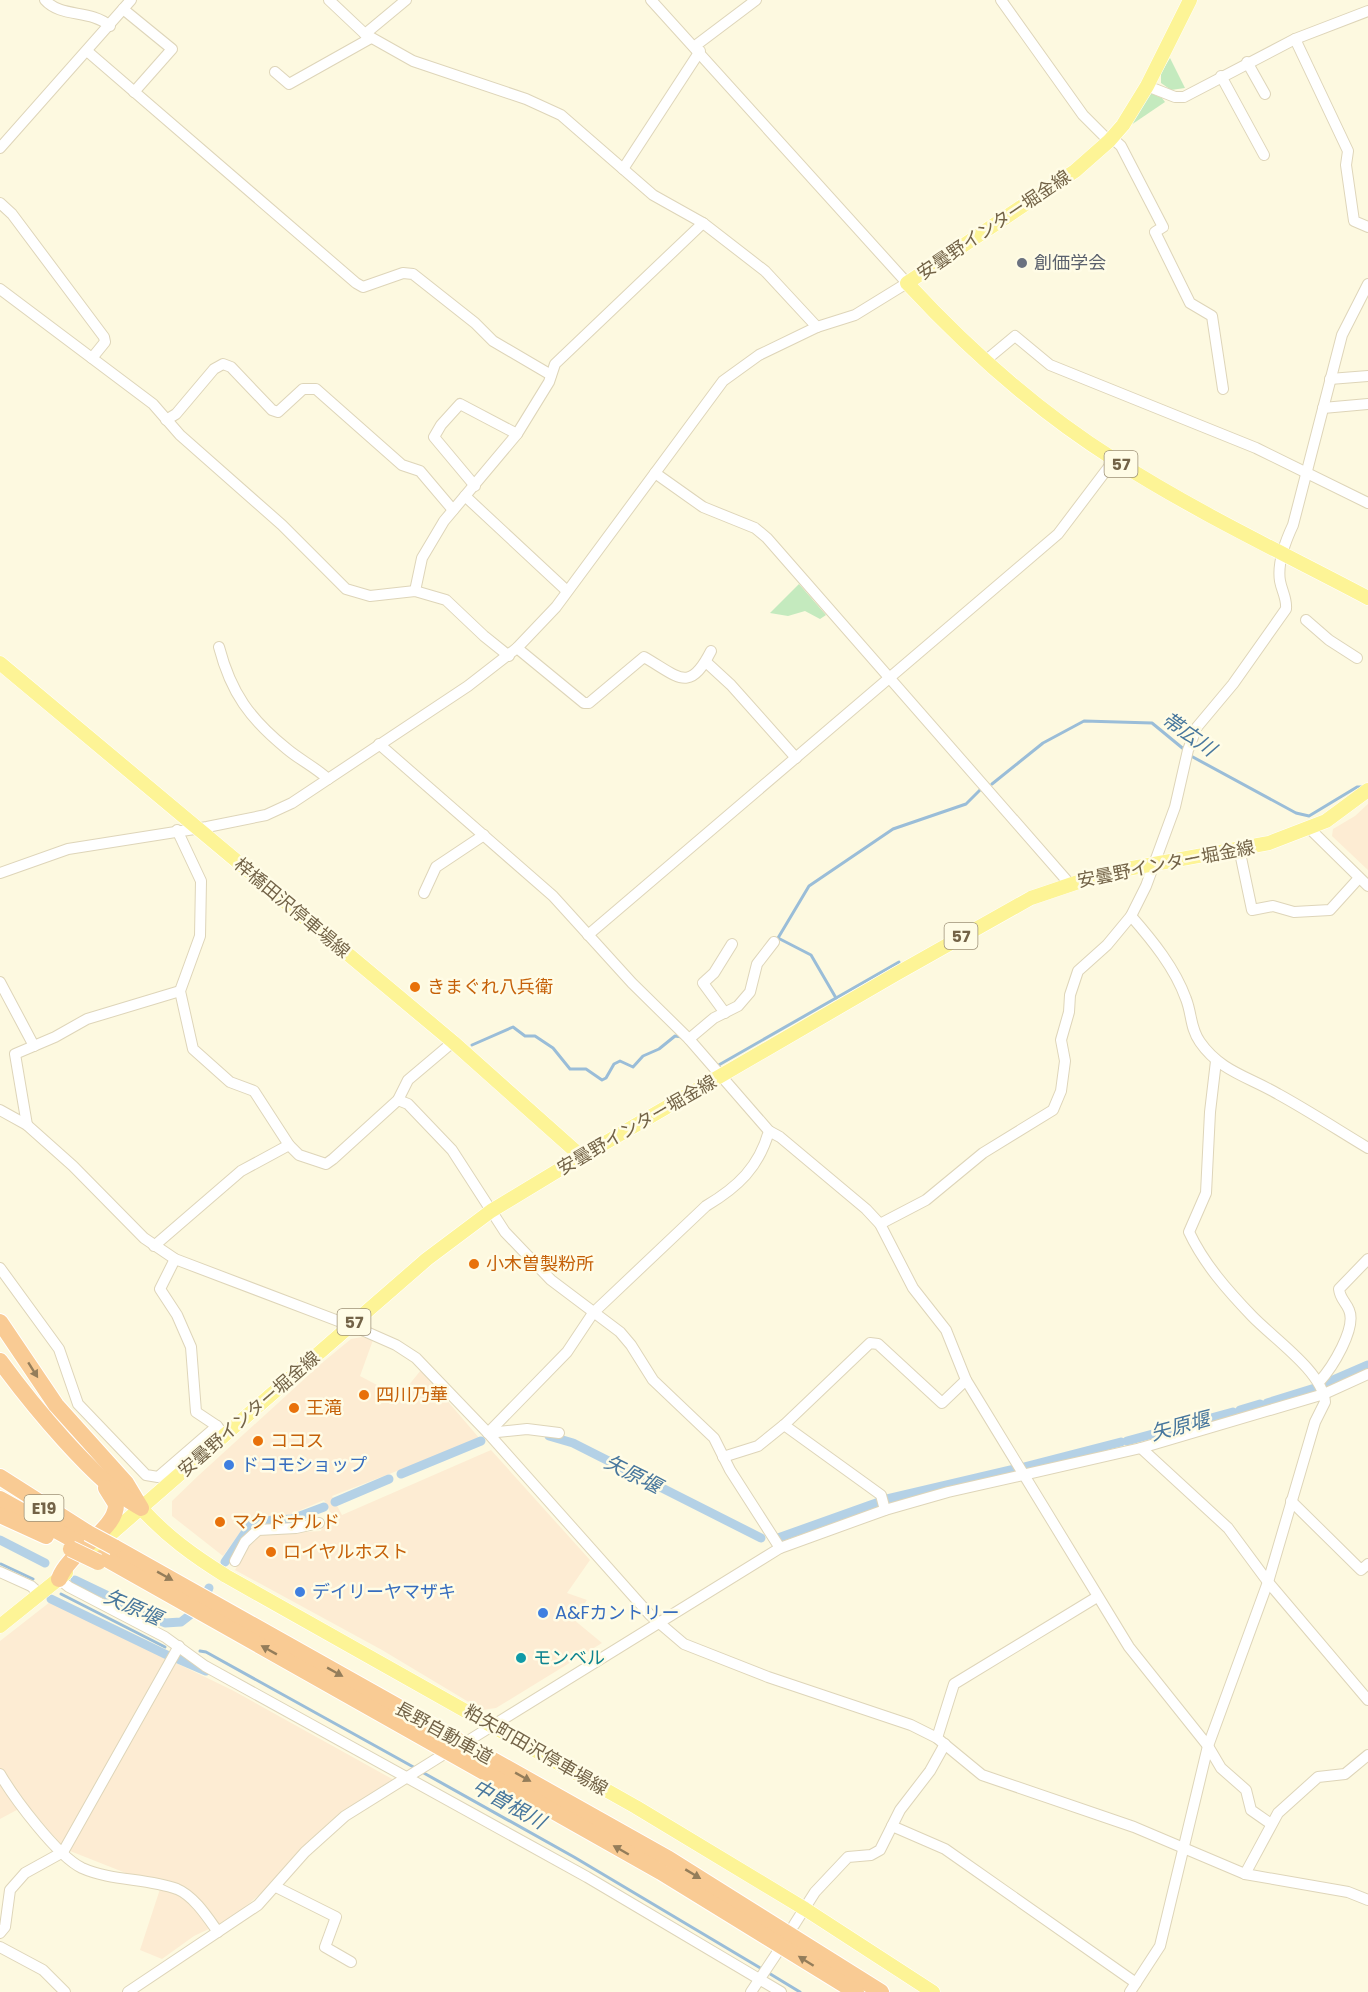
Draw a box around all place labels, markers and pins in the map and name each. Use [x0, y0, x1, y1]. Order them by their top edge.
place label: 創価学会 [1034, 250, 1106, 275]
marker: 創価学会 [1015, 256, 1029, 270]
place label: きまぐれ八兵衛 [427, 974, 553, 999]
marker: きまぐれ八兵衛 [408, 980, 422, 994]
place label: 小木曽製粉所 [486, 1251, 594, 1276]
marker: 小木曽製粉所 [467, 1257, 481, 1271]
place label: 四川乃華 [376, 1382, 448, 1407]
marker: 四川乃華 [357, 1388, 371, 1402]
place label: 王滝 [306, 1395, 342, 1420]
marker: 王滝 [287, 1401, 301, 1415]
place label: ココス [270, 1428, 324, 1453]
marker: ココス [251, 1434, 265, 1448]
place label: ドコモショップ [241, 1452, 367, 1477]
marker: ドコモショップ [222, 1458, 236, 1472]
place label: マクドナルド [232, 1509, 340, 1534]
marker: マクドナルド [213, 1515, 227, 1529]
place label: ロイヤルホスト [283, 1539, 408, 1564]
marker: ロイヤルホスト [264, 1545, 278, 1559]
place label: デイリーヤマザキ [312, 1579, 456, 1604]
marker: デイリーヤマザキ [293, 1585, 307, 1599]
place label: A&Fカントリー [555, 1600, 680, 1625]
marker: A&Fカントリー [536, 1606, 550, 1620]
place label: モンベル [533, 1645, 605, 1670]
marker: モンベル [514, 1651, 528, 1665]

